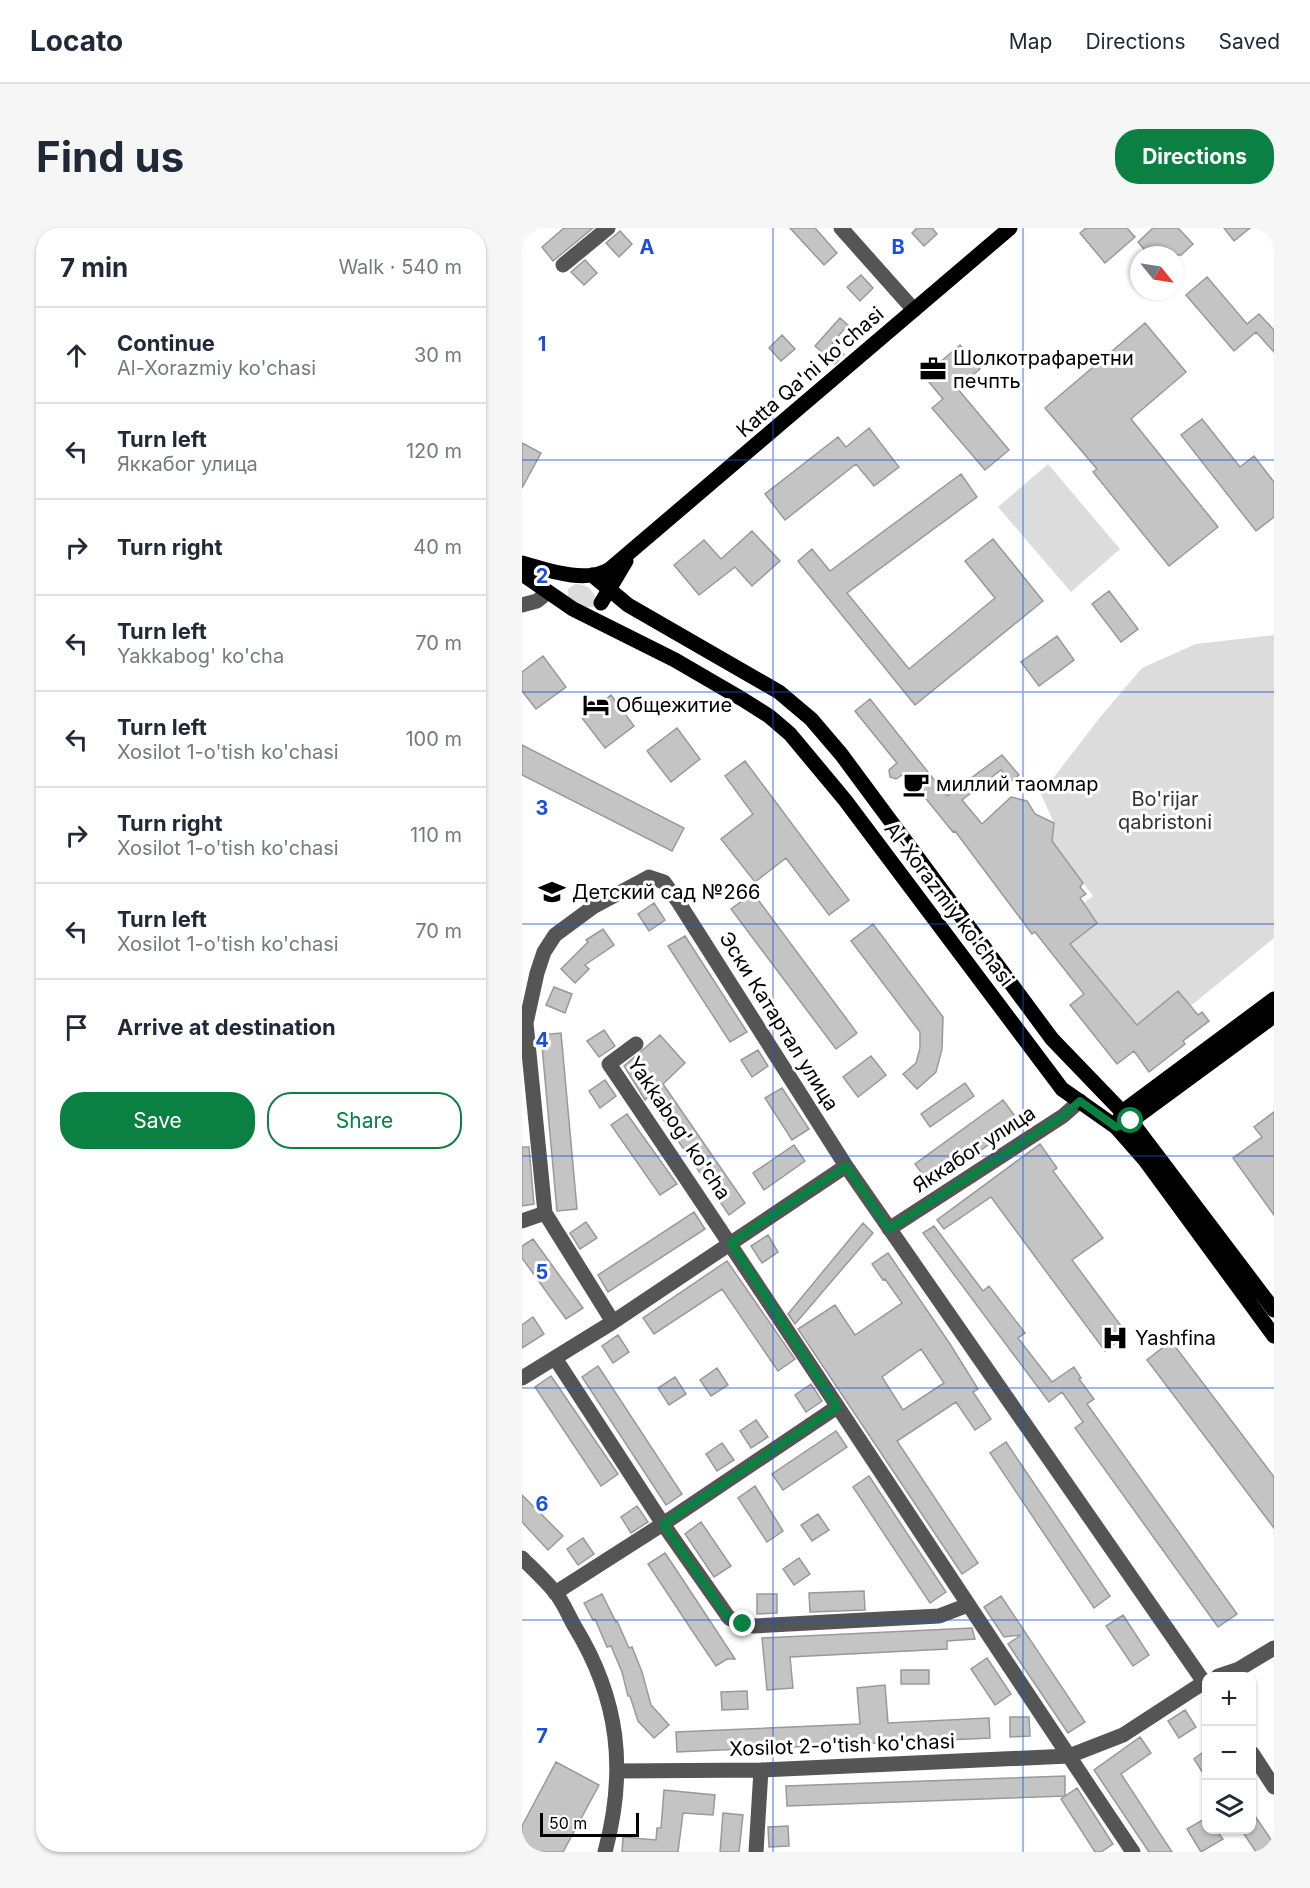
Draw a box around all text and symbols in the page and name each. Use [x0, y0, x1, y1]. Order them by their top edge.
text: Locato [30, 24, 123, 58]
text: Map [1009, 29, 1052, 54]
text: Directions [1085, 29, 1186, 54]
text: Saved [1219, 29, 1280, 54]
button: Directions [1115, 129, 1274, 184]
text: Find us [36, 131, 184, 182]
text: A [640, 235, 655, 259]
text: B [891, 235, 905, 259]
north arrow [1130, 246, 1184, 300]
text: 7 min [60, 252, 128, 283]
text: Walk · 540 m [338, 255, 462, 279]
street label: Katta Qa'ni ko'chasi [732, 302, 888, 442]
text: Continue [117, 330, 215, 356]
text: 1 [538, 332, 546, 356]
icon: ahead [60, 339, 93, 372]
text: 30 m [414, 343, 462, 367]
place label: Шолкотрафаретни печпть [953, 346, 1134, 393]
office icon: Шолкотрафаретни печпть [918, 354, 948, 384]
text: Al-Xorazmiy ko'chasi [117, 356, 316, 380]
text: Turn left [117, 426, 207, 452]
icon: left [60, 435, 93, 468]
text: 120 m [406, 439, 462, 463]
text: Яккабог улица [117, 452, 258, 476]
icon: right [60, 531, 93, 564]
text: Turn right [117, 534, 223, 560]
text: 40 m [413, 535, 462, 559]
text: 2 [536, 564, 548, 588]
text: Turn left [117, 618, 207, 644]
icon: left [60, 627, 93, 660]
text: 70 m [415, 631, 462, 655]
text: Yakkabog' ko'cha [117, 644, 284, 668]
hotel icon: Общежитие [581, 690, 611, 720]
place label: Общежитие [616, 693, 732, 717]
text: Turn left [117, 714, 207, 740]
icon: left [60, 723, 93, 756]
text: 100 m [405, 727, 462, 751]
text: Xosilot 1-o'tish ko'chasi [117, 740, 339, 764]
cafe icon: миллий таомлар [901, 769, 931, 799]
place label: миллий таомлар [936, 772, 1098, 796]
park label: Bo'rijar qabristoni [1118, 787, 1212, 834]
text: 3 [536, 796, 548, 820]
text: Turn right [117, 810, 223, 836]
street label: Al-Xorazmiy ko'chasi [880, 817, 1018, 991]
icon: right [60, 819, 93, 852]
text: 110 m [410, 823, 462, 847]
text: Xosilot 1-o'tish ko'chasi [117, 836, 339, 860]
school or university icon: Детский сад №266 [537, 877, 567, 907]
place label: Детский сад №266 [572, 880, 760, 904]
text: Turn left [117, 906, 207, 932]
icon: left [60, 915, 93, 948]
text: 70 m [415, 919, 462, 943]
street label: Эски Катартал улица [714, 927, 844, 1115]
text: Xosilot 1-o'tish ko'chasi [117, 932, 339, 956]
icon: arrive [60, 1011, 93, 1044]
text: Arrive at destination [117, 1014, 336, 1040]
text: 4 [535, 1028, 549, 1052]
street label: Yakkabog' ko'cha [622, 1052, 736, 1204]
button: Save [60, 1092, 255, 1149]
button: Share [267, 1092, 462, 1149]
street label: Яккабог улица [908, 1101, 1040, 1197]
route start [1117, 1107, 1143, 1133]
text: 5 [536, 1260, 548, 1284]
hospital icon: Yashfina [1100, 1323, 1130, 1353]
place label: Yashfina [1135, 1326, 1216, 1350]
text: 6 [536, 1492, 549, 1516]
route end [729, 1610, 755, 1636]
map controls [1202, 1672, 1256, 1834]
button: + [1202, 1672, 1256, 1726]
text: 7 [536, 1724, 548, 1748]
button: − [1202, 1726, 1256, 1780]
street label: Xosilot 2-o'tish ko'chasi [729, 1729, 955, 1761]
button: layers [1202, 1780, 1256, 1834]
scale bar [540, 1810, 639, 1838]
text: 50 m [549, 1813, 587, 1833]

